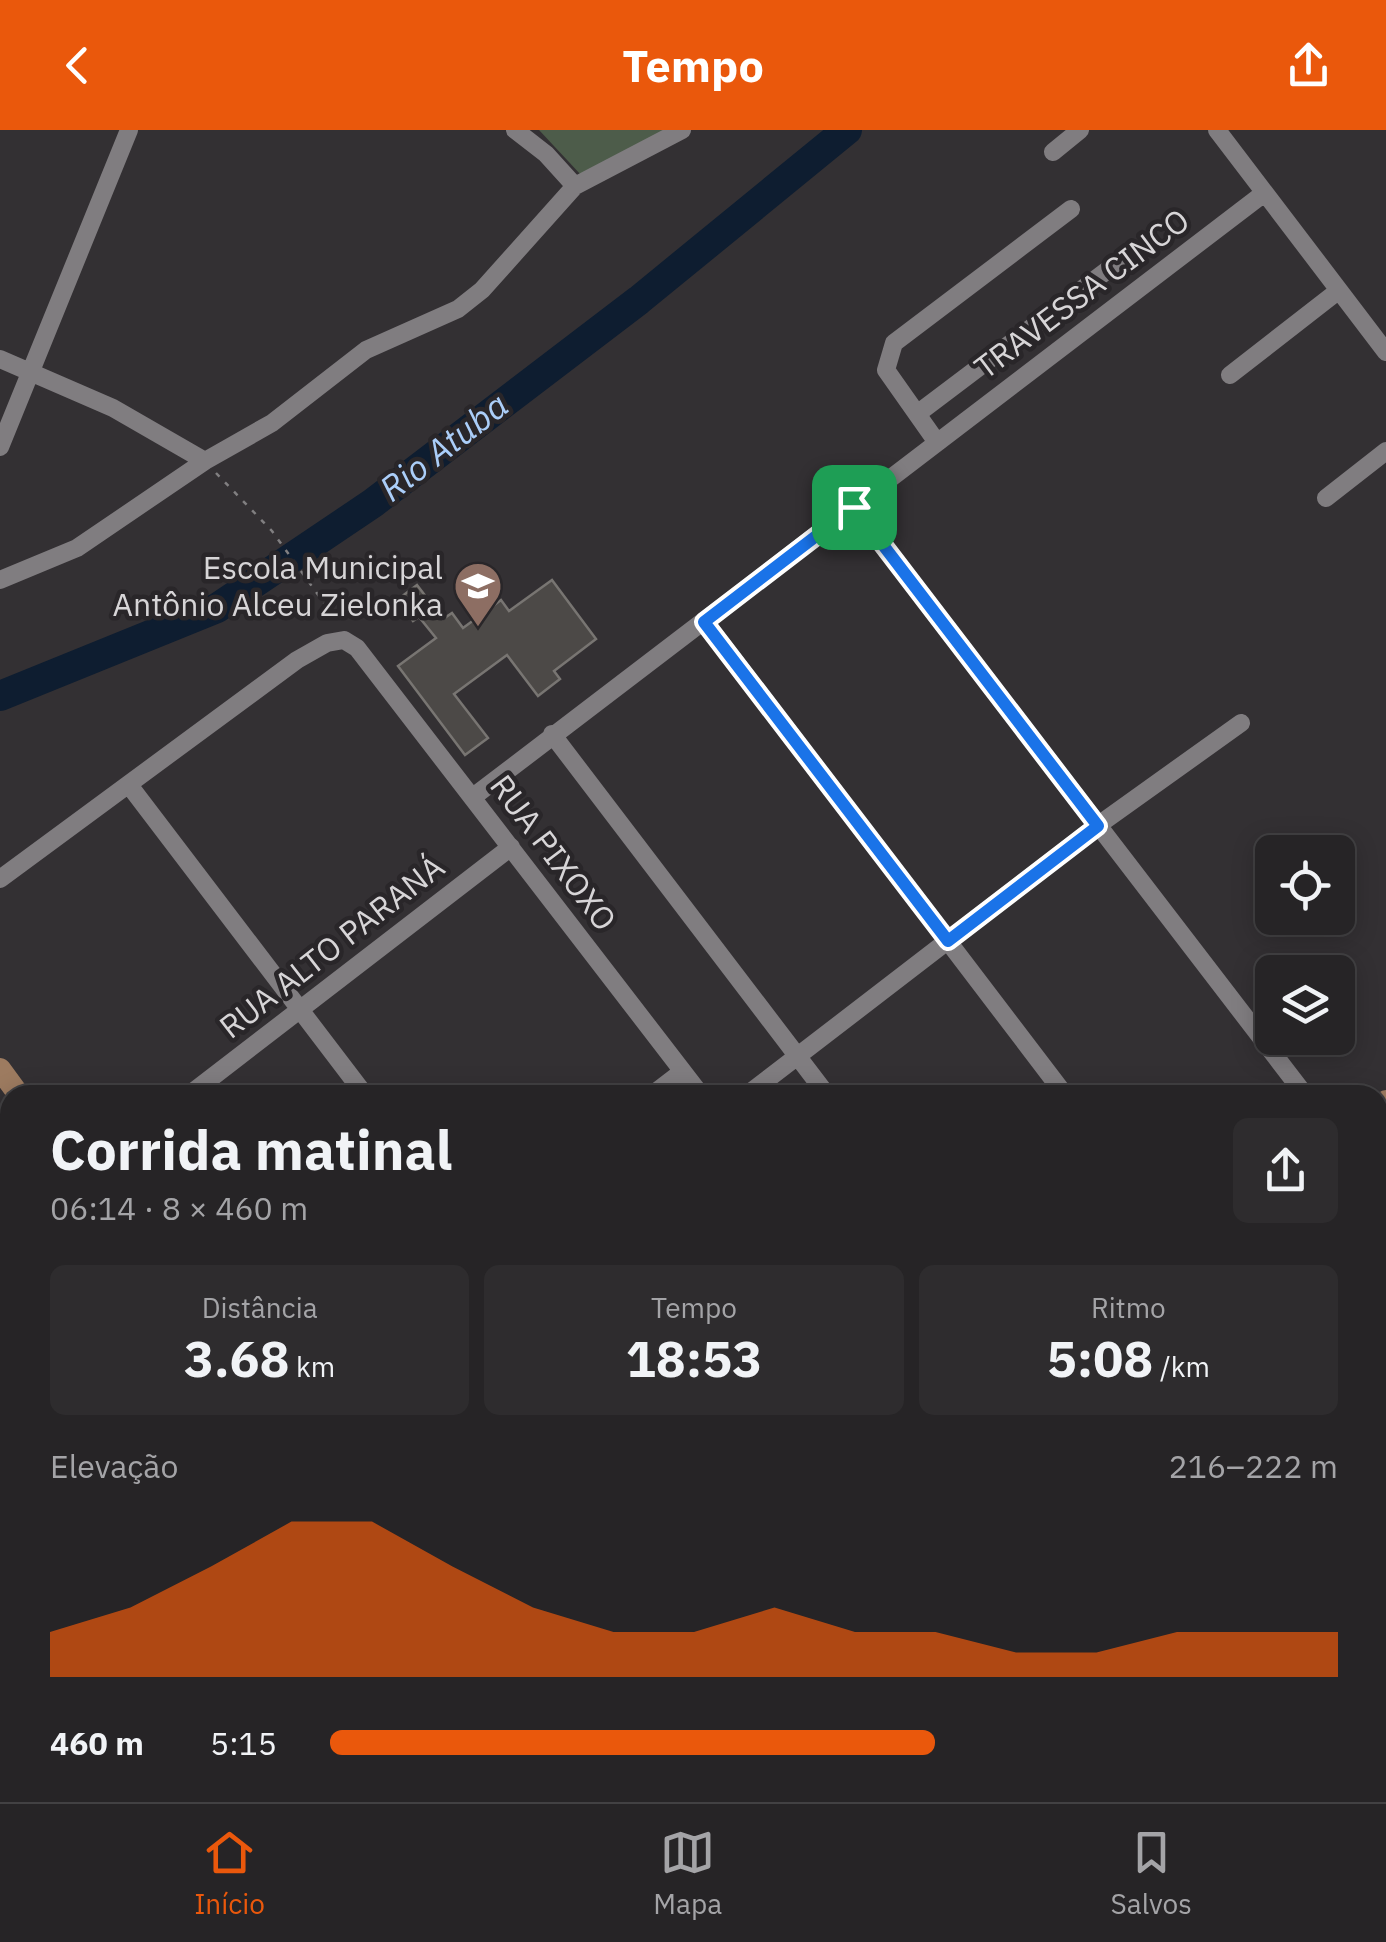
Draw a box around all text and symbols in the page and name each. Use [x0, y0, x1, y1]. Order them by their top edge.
text: Tempo [622, 36, 764, 94]
icon: back [50, 38, 105, 93]
icon: share [1281, 38, 1336, 93]
street label: TRAVESSA CINCO [966, 199, 1197, 388]
water label: Rio Atuba [370, 381, 517, 511]
pin [812, 465, 897, 550]
icon: arrive [827, 480, 882, 535]
place label: Escola Municipal Antônio Alceu Zielonka [113, 546, 443, 625]
school or university icon: Escola Municipal Antônio Alceu Zielonka [452, 560, 504, 628]
street label: RUA PIXOXO [481, 766, 626, 939]
map controls [1255, 835, 1355, 1055]
button: locate [1255, 835, 1355, 935]
street label: RUA ALTO PARANÁ [210, 845, 452, 1047]
button: layers [1255, 955, 1355, 1055]
text: Corrida matinal [50, 1114, 452, 1185]
button: share [1233, 1118, 1338, 1223]
text: 06:14 · 8 × 460 m [50, 1187, 308, 1229]
text: Distância [202, 1289, 318, 1326]
text: Tempo [651, 1289, 737, 1326]
text: Ritmo [1091, 1289, 1166, 1326]
text: 3.68 [184, 1326, 290, 1391]
text: 18:53 [626, 1326, 762, 1391]
text: 5:08 [1047, 1326, 1153, 1391]
text: km [290, 1348, 335, 1385]
text: /km [1153, 1348, 1210, 1385]
text: Elevação [50, 1445, 178, 1487]
text: 216–222 m [1168, 1445, 1338, 1487]
text: 460 m [50, 1722, 144, 1764]
text: 5:15 [210, 1722, 277, 1764]
tab: Início [194, 1825, 265, 1922]
tab: Mapa [653, 1825, 722, 1922]
tab: Salvos [1110, 1825, 1192, 1922]

